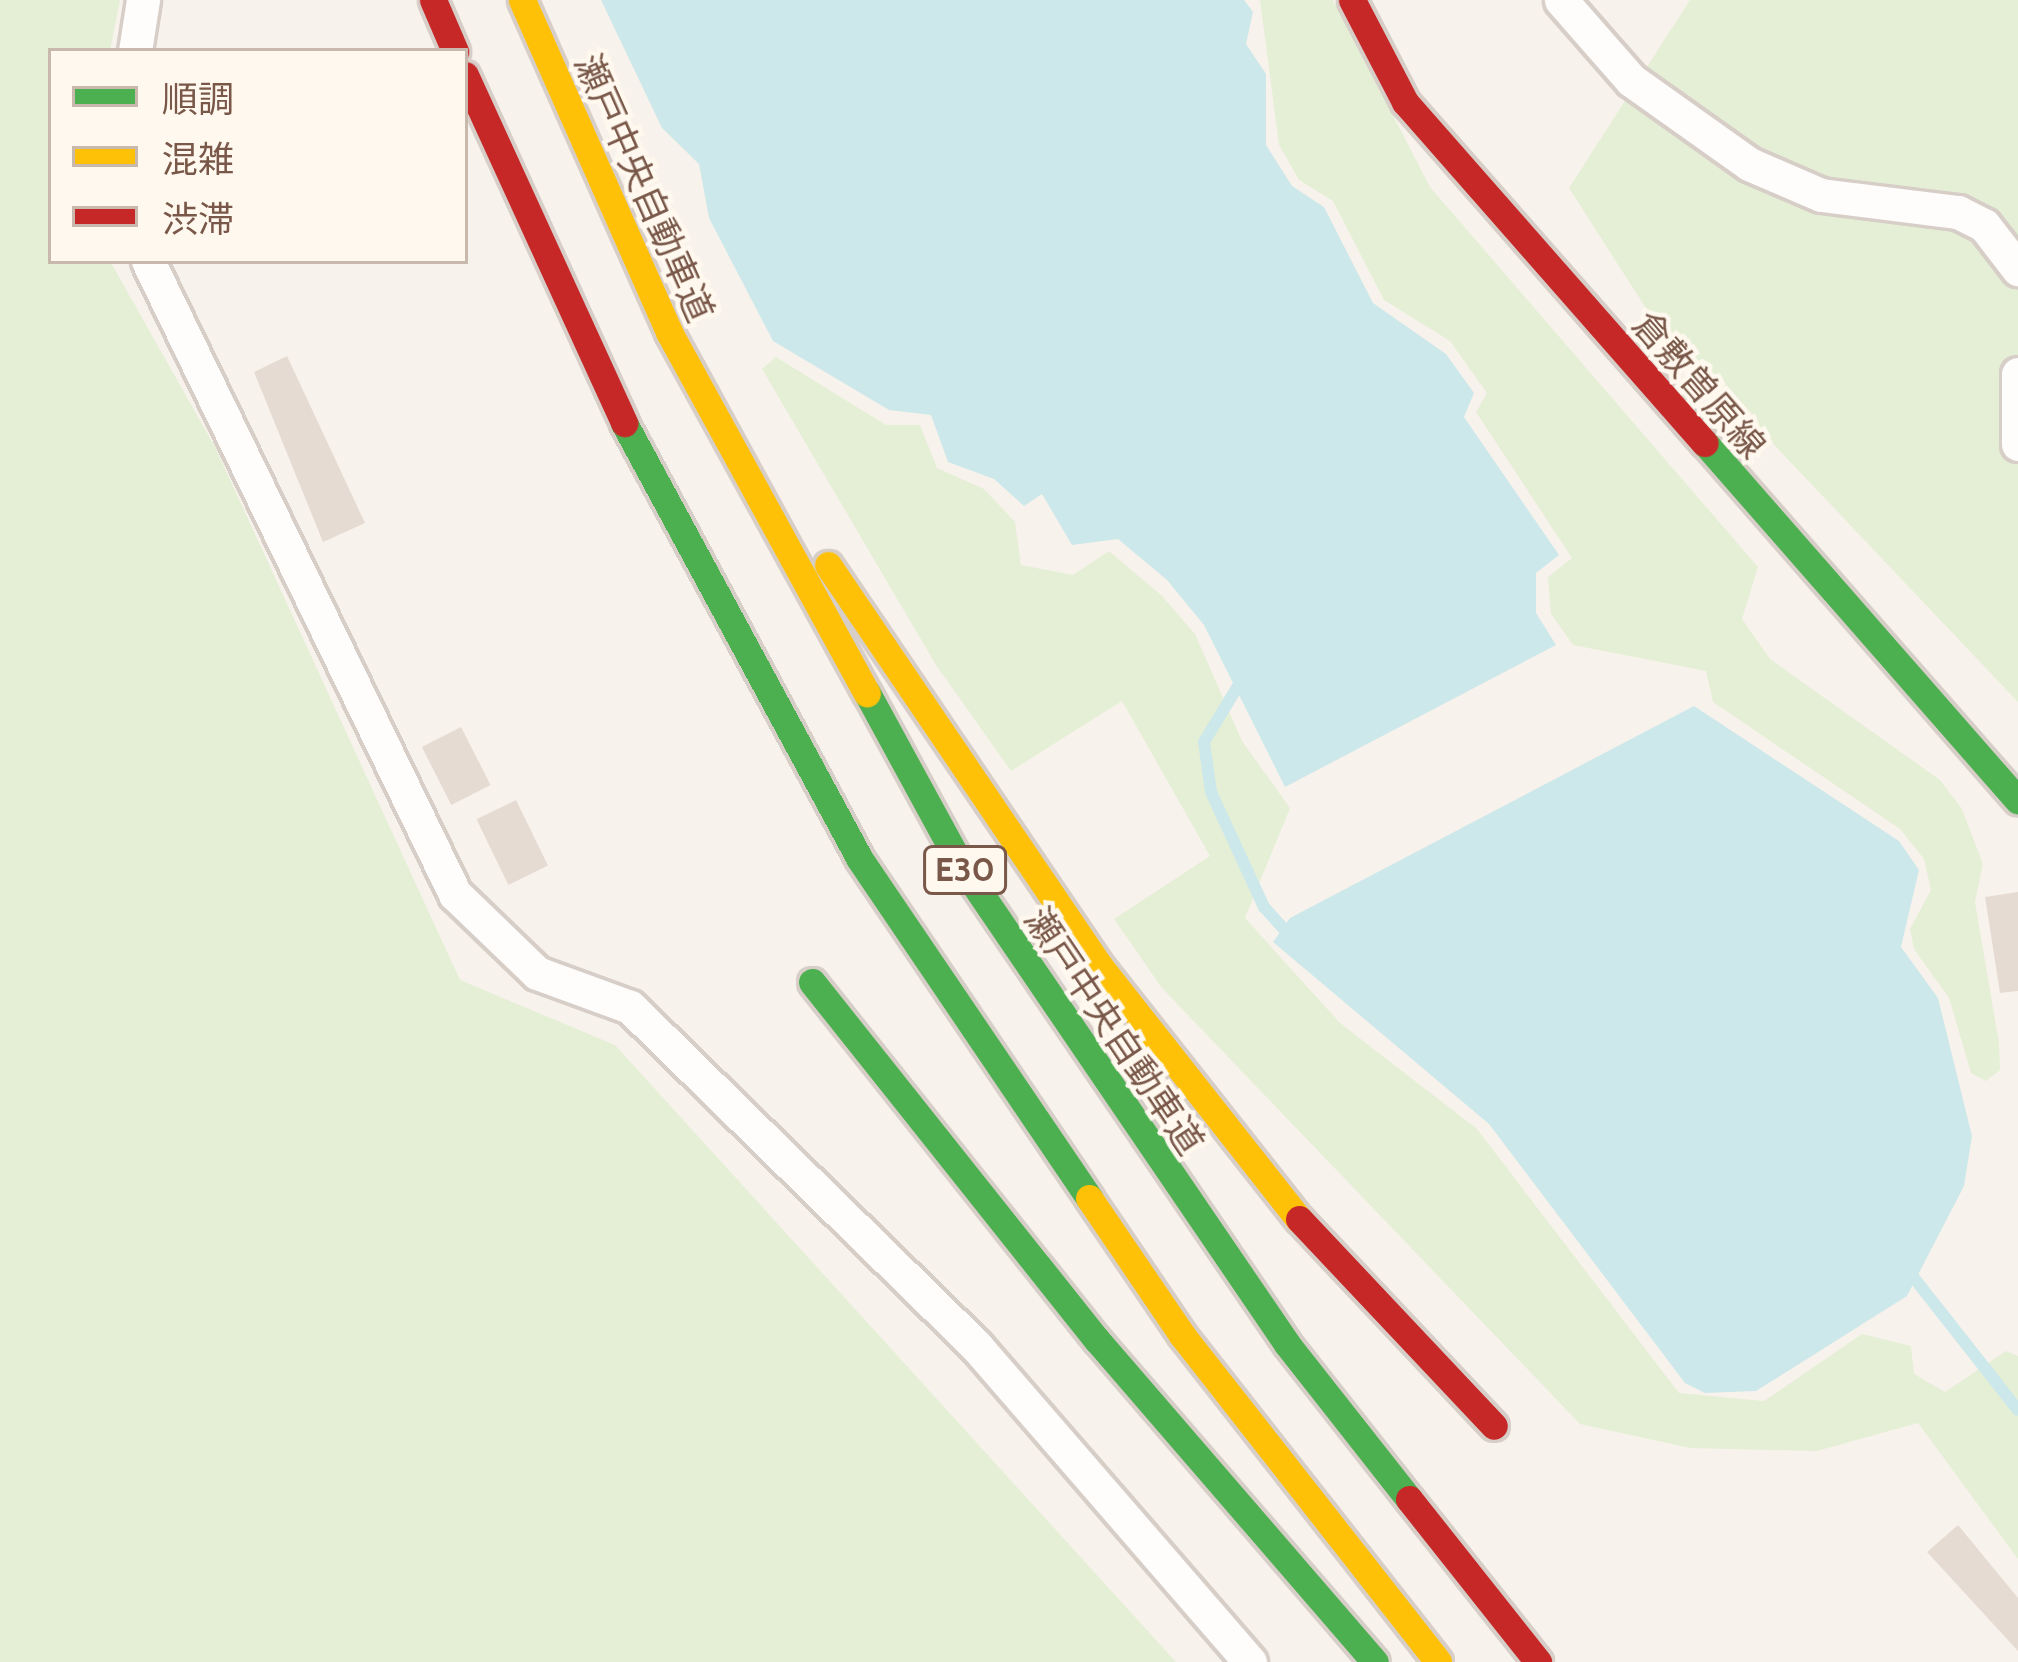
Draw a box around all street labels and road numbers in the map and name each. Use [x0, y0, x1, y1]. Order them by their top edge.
street label: 瀬戸中央自動車道 [566, 48, 722, 328]
street label: 倉敷曽原線 [1624, 303, 1774, 467]
road number: E30 [923, 843, 1007, 897]
street label: 瀬戸中央自動車道 [1016, 900, 1212, 1162]

